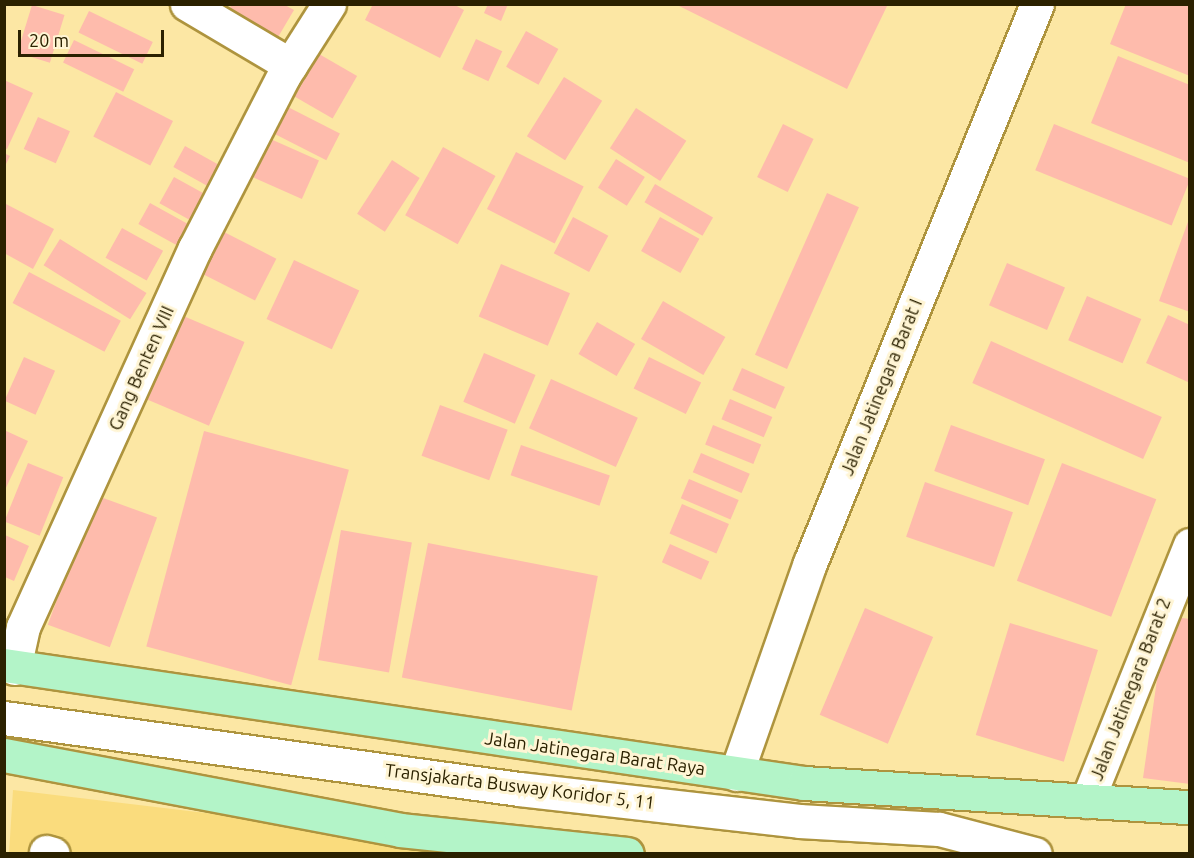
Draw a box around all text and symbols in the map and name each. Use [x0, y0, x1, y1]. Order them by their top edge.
scale bar [21, 18, 166, 56]
text: 20 m [29, 30, 69, 50]
street label: Jalan Jatinegara Barat I [836, 296, 926, 478]
street label: Gang Benten VIII [104, 302, 178, 434]
street label: Jalan Jatinegara Barat 2 [1085, 595, 1175, 783]
street label: Jalan Jatinegara Barat Raya [483, 727, 707, 779]
street label: Transjakarta Busway Koridor 5, 11 [384, 759, 656, 813]

